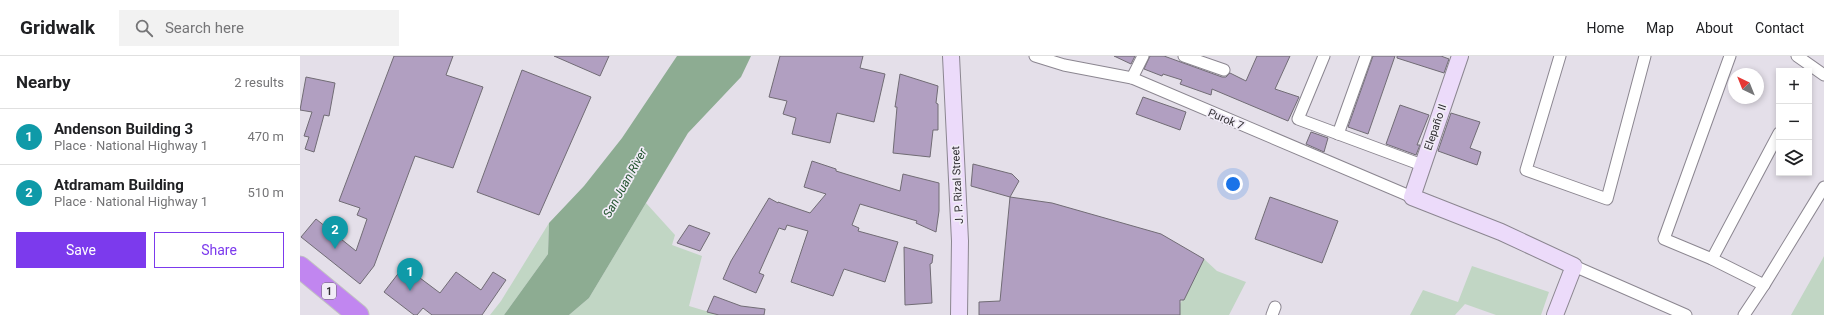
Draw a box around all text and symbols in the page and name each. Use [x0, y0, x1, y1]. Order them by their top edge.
search box [119, 10, 399, 46]
text: Gridwalk [20, 16, 95, 39]
icon: search [133, 17, 155, 39]
text: Search here [165, 19, 244, 37]
text: Home [1586, 20, 1624, 36]
text: Map [1646, 20, 1674, 36]
text: About [1696, 20, 1733, 36]
text: Contact [1755, 20, 1804, 36]
north arrow [1728, 68, 1764, 104]
map controls [1776, 68, 1812, 176]
button: + [1776, 68, 1812, 104]
text: Nearby [16, 72, 71, 92]
text: 2 results [234, 75, 284, 90]
street label: Elepaño II [1422, 102, 1449, 152]
button: − [1776, 104, 1812, 140]
street label: Purok 7 [1206, 106, 1246, 133]
text: Andenson Building 3 [54, 120, 193, 138]
text: 1 [25, 129, 33, 144]
text: 470 m [247, 129, 284, 144]
text: Place · National Highway 1 [54, 138, 208, 153]
button: layers [1776, 140, 1812, 176]
water label: San Juan River [600, 145, 650, 220]
street label: J. P. Rizal Street [949, 145, 966, 224]
your location [1223, 174, 1243, 194]
text: Atdramam Building [54, 176, 184, 194]
text: 2 [25, 185, 33, 200]
text: 510 m [247, 185, 284, 200]
text: Place · National Highway 1 [54, 194, 208, 209]
pin: 2 [322, 216, 348, 249]
button: Save [16, 232, 146, 268]
button: Share [154, 232, 284, 268]
pin: 1 [397, 258, 423, 291]
road number: 1 [322, 283, 336, 299]

